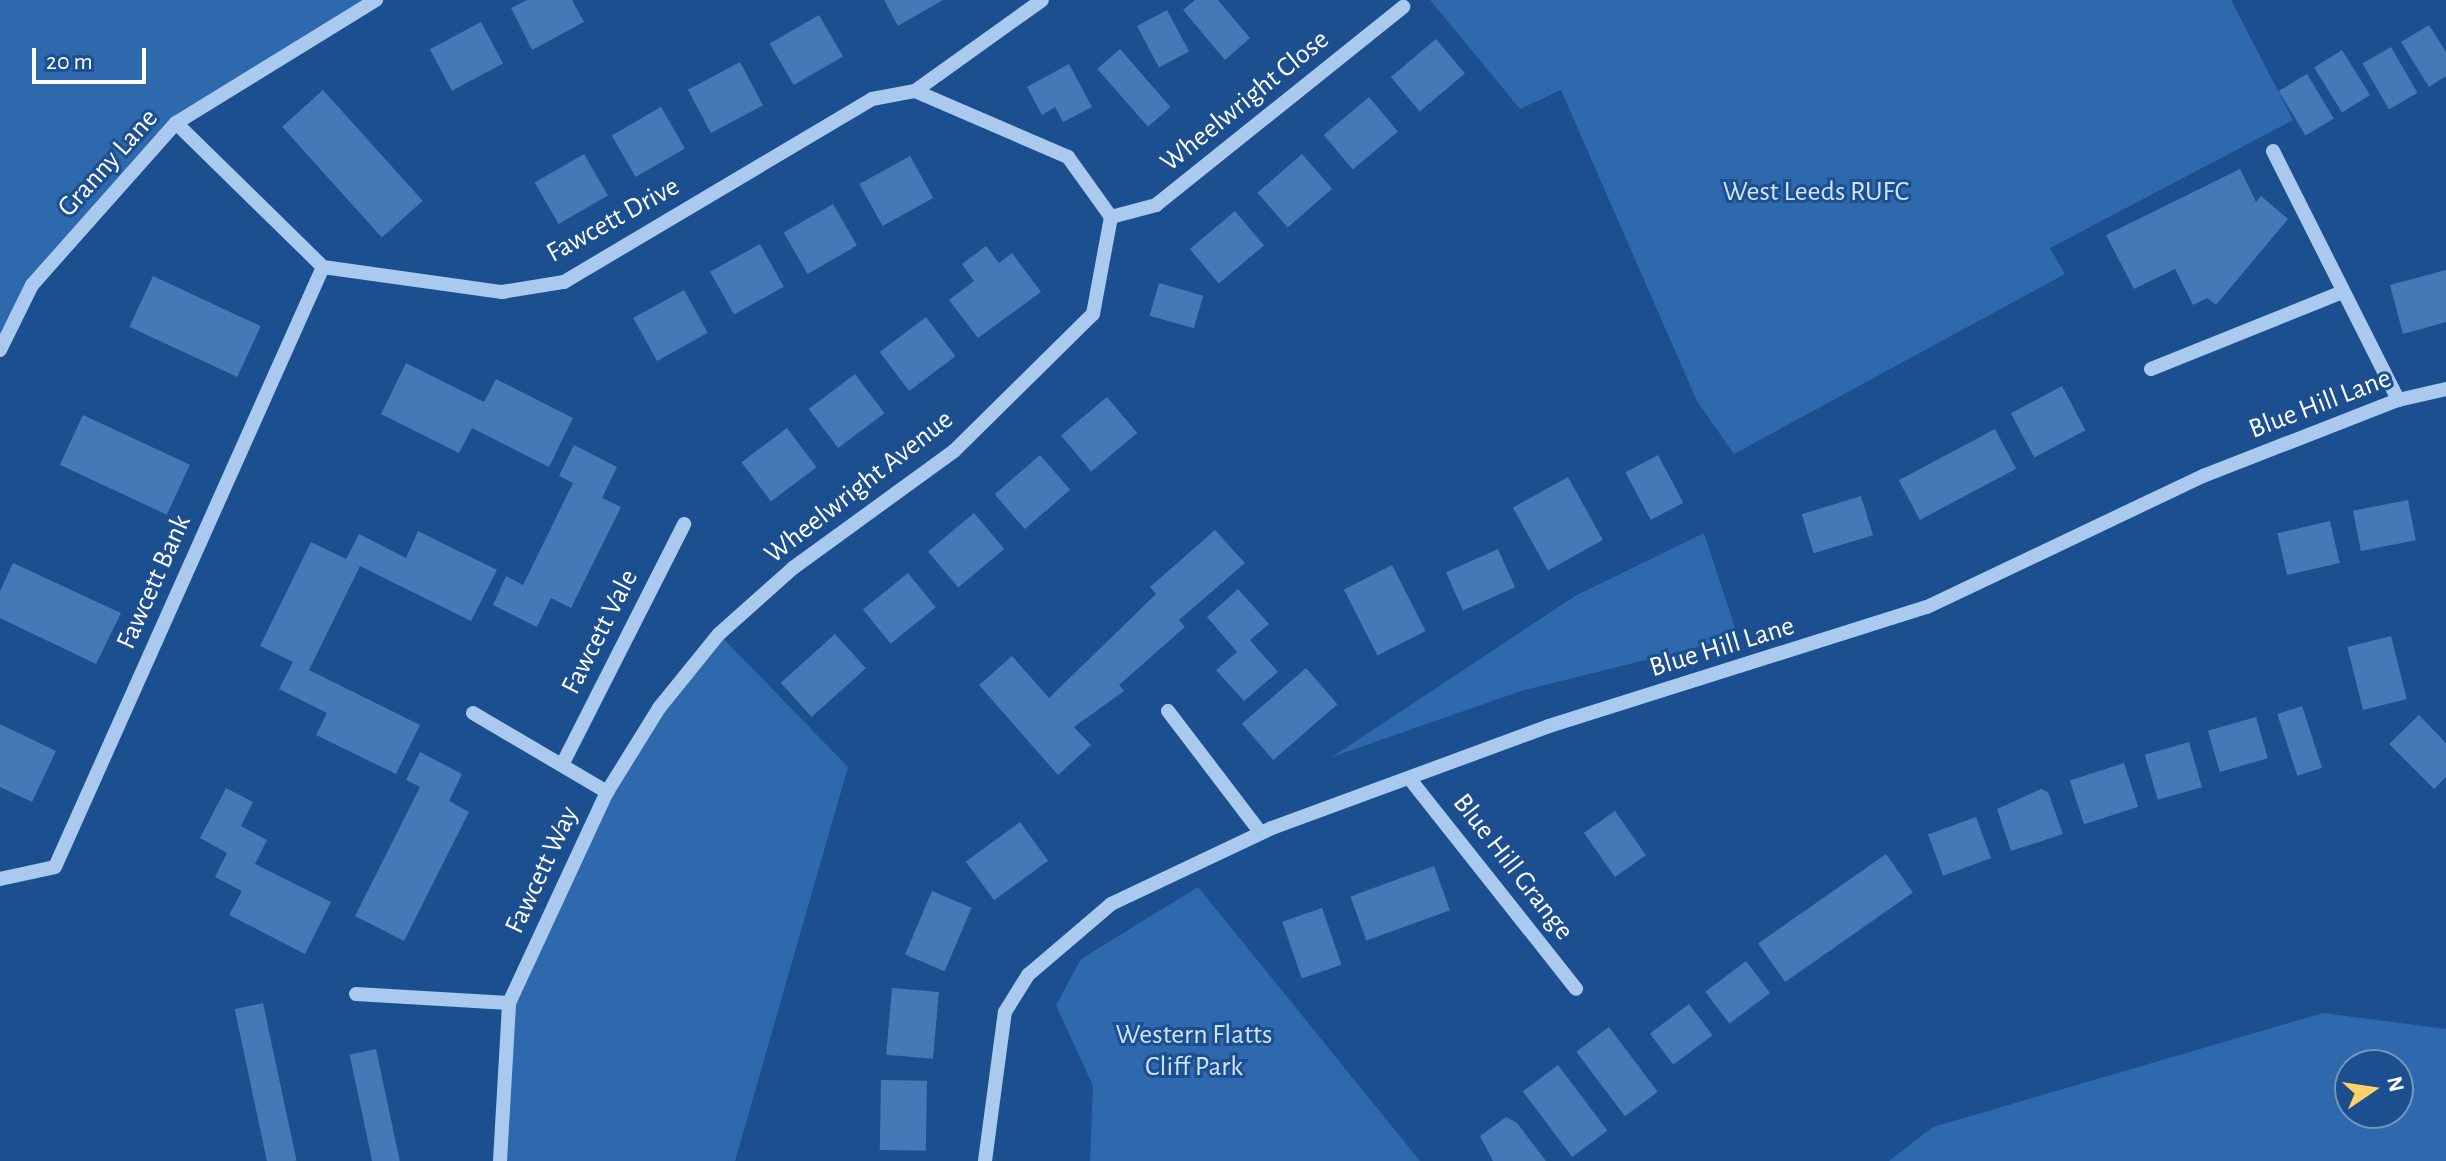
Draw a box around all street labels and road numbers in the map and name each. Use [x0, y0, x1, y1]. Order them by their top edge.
street label: Wheelwright Close [1154, 23, 1336, 179]
street label: Granny Lane [51, 102, 165, 224]
street label: Fawcett Drive [541, 170, 685, 270]
street label: Blue Hill Lane [2244, 361, 2396, 447]
street label: Wheelwright Avenue [758, 403, 960, 571]
street label: Fawcett Bank [109, 510, 199, 654]
street label: Fawcett Vale [554, 564, 646, 700]
street label: Blue Hill Lane [1645, 609, 1799, 685]
street label: Blue Hill Grange [1445, 787, 1581, 947]
street label: Fawcett Way [498, 801, 586, 939]

